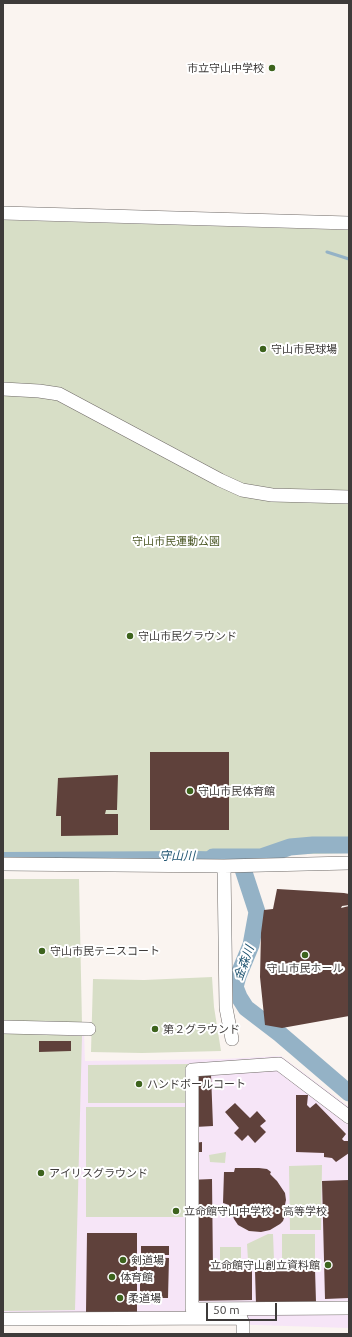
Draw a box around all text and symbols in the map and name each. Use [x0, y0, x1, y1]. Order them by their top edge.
place label: 市立守山中学校 [187, 61, 264, 75]
marker: 市立守山中学校 [267, 63, 277, 73]
place label: 守山市民球場 [271, 342, 337, 356]
marker: 守山市民球場 [258, 344, 268, 354]
park label: 守山市民運動公園 [132, 534, 220, 548]
place label: 守山市民グラウンド [138, 629, 237, 643]
marker: 守山市民グラウンド [125, 631, 135, 641]
place label: 守山市民体育館 [198, 784, 275, 798]
marker: 守山市民体育館 [185, 786, 195, 796]
water label: 守山川 [159, 849, 195, 863]
place label: 守山市民テニスコート [50, 944, 160, 958]
water label: 金森川 [231, 944, 257, 982]
marker: 守山市民テニスコート [37, 946, 47, 956]
marker: 守山市民ホール [300, 950, 310, 960]
place label: 守山市民ホール [267, 961, 343, 975]
place label: 第２グラウンド [163, 1022, 240, 1036]
marker: 第２グラウンド [150, 1024, 160, 1034]
place label: ハンドボールコート [147, 1077, 246, 1091]
marker: ハンドボールコート [134, 1079, 144, 1089]
place label: アイリスグラウンド [49, 1166, 148, 1180]
marker: アイリスグラウンド [36, 1168, 46, 1178]
place label: 立命館守山中学校・高等学校 [184, 1204, 327, 1218]
marker: 立命館守山中学校・高等学校 [171, 1206, 181, 1216]
place label: 剣道場 [131, 1253, 164, 1267]
marker: 剣道場 [118, 1255, 128, 1265]
place label: 立命館守山創立資料館 [210, 1258, 320, 1272]
marker: 立命館守山創立資料館 [323, 1260, 333, 1270]
place label: 体育館 [120, 1270, 153, 1284]
marker: 体育館 [107, 1272, 117, 1282]
place label: 柔道場 [128, 1291, 161, 1305]
marker: 柔道場 [115, 1293, 125, 1303]
scale bar [208, 1295, 279, 1321]
text: 50 m [213, 1303, 240, 1316]

